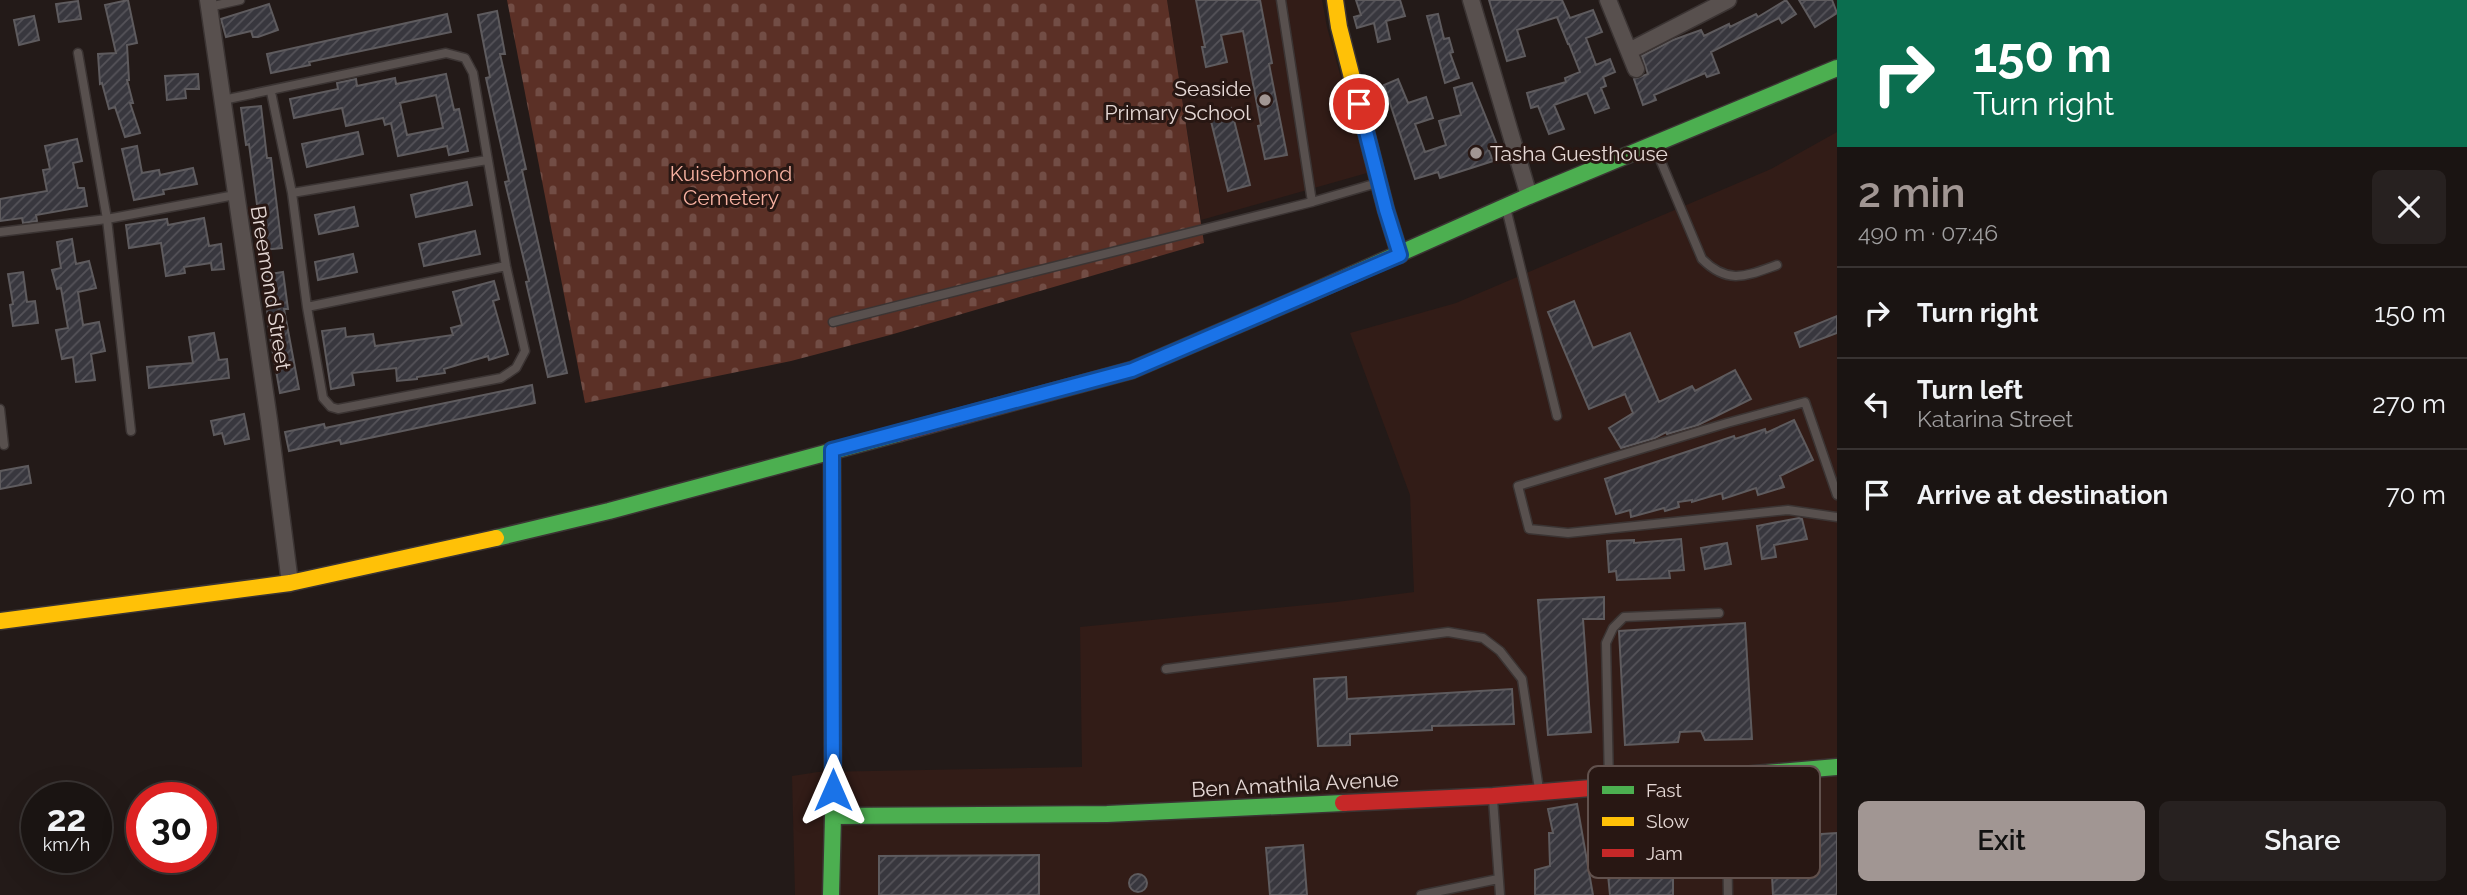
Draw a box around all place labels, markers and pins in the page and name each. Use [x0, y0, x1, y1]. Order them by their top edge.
pin [1329, 74, 1389, 134]
place label: Seaside Primary School [1104, 76, 1251, 125]
marker: Seaside Primary School [1257, 92, 1273, 108]
place label: Tasha Guesthouse [1490, 141, 1668, 166]
marker: Tasha Guesthouse [1468, 145, 1484, 161]

